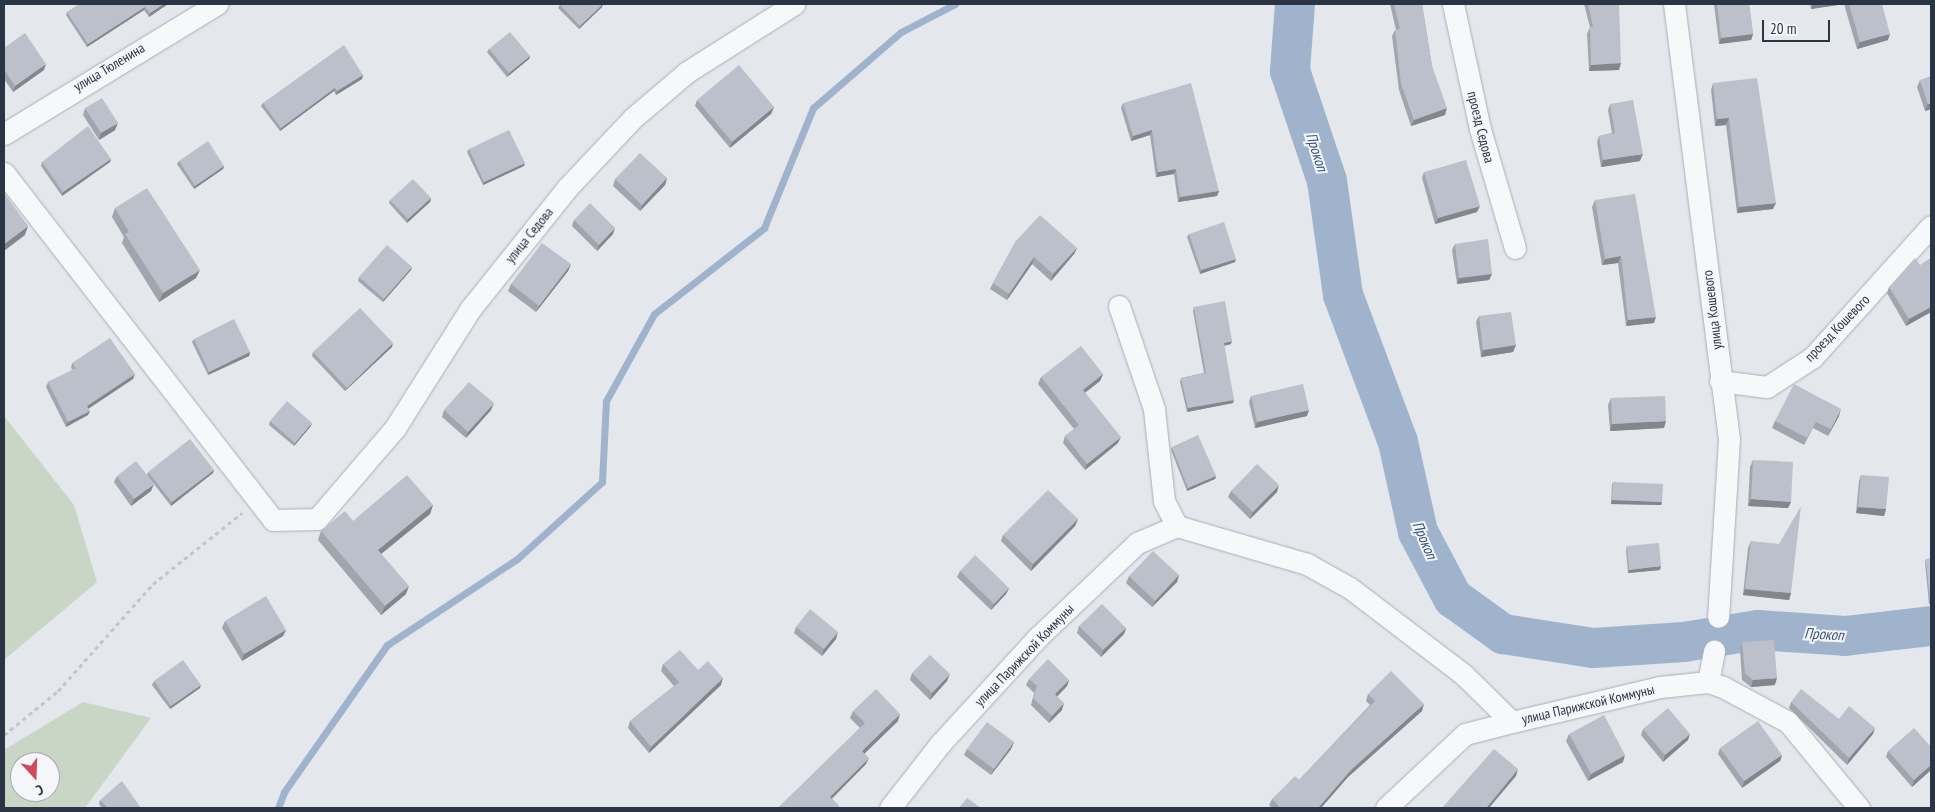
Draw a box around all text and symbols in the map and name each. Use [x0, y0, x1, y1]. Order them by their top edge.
scale bar [1765, 10, 1832, 42]
text: 20 m [1770, 19, 1796, 38]
street label: улица Тюленина [70, 39, 148, 95]
street label: проезд Седова [1464, 90, 1498, 164]
water label: Прокоп [1302, 130, 1332, 174]
street label: улица Седова [501, 204, 557, 266]
street label: улица Кошевого [1699, 269, 1725, 351]
street label: проезд Кошевого [1801, 291, 1873, 365]
water label: Прокоп [1409, 518, 1441, 562]
street label: улица Парижской Коммуны [971, 600, 1077, 710]
water label: Прокоп [1804, 624, 1844, 644]
street label: улица Парижской Коммуны [1520, 681, 1656, 727]
north arrow [10, 752, 60, 802]
text: С [34, 781, 46, 800]

